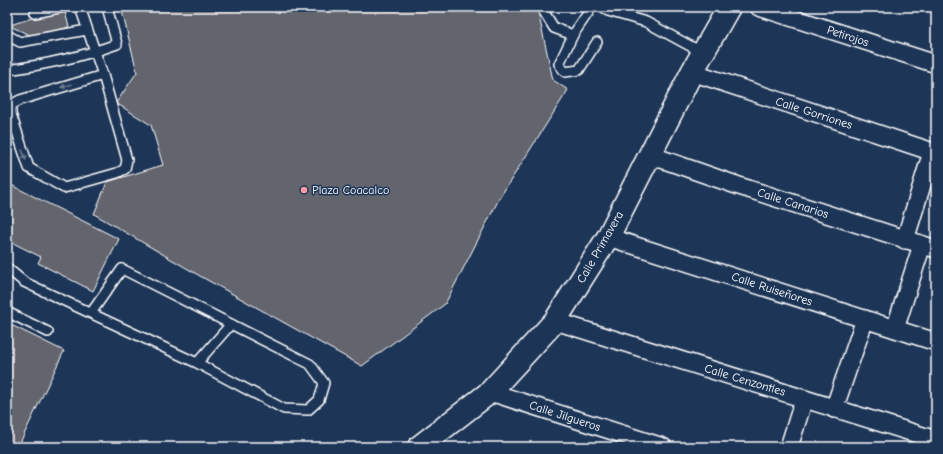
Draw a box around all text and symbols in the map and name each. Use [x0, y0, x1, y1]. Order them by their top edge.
street label: Petirojos [825, 23, 871, 49]
one-way arrow [59, 83, 71, 89]
street label: Calle Gorriones [774, 94, 854, 132]
one-way arrow [21, 150, 27, 162]
place label: Plaza Coacalco [312, 183, 389, 197]
marker: Plaza Coacalco [299, 185, 309, 195]
street label: Calle Canarios [756, 185, 830, 221]
street label: Calle Primavera [574, 209, 626, 285]
street label: Calle Ruiseñores [730, 269, 814, 309]
street label: Calle Cenzontles [703, 361, 787, 399]
street label: Calle Jilgueros [528, 398, 602, 434]

